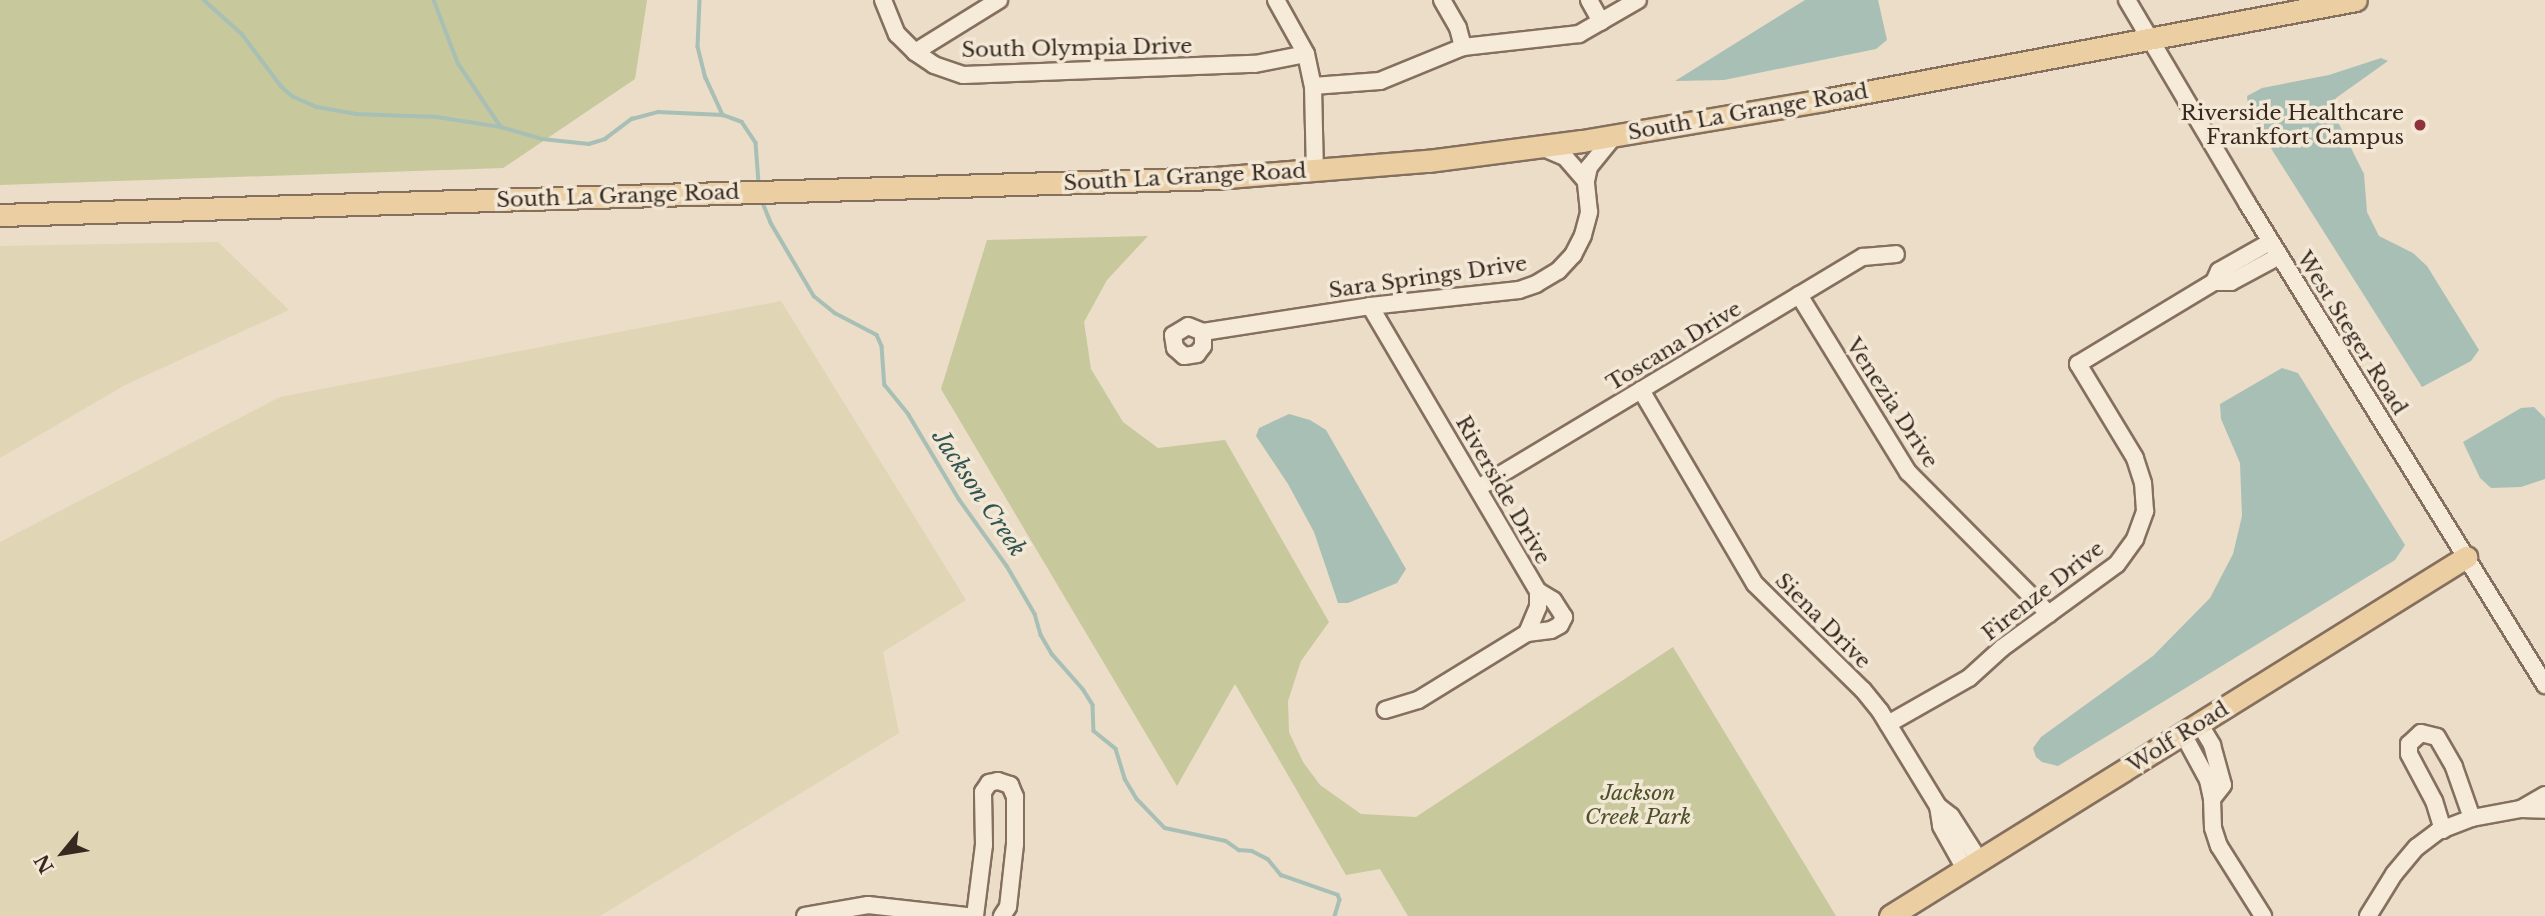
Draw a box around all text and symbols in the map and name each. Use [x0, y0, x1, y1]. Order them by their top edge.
street label: South Olympia Drive [961, 33, 1193, 63]
street label: South La Grange Road [1626, 78, 1870, 146]
place label: Riverside Healthcare Frankfort Campus [2181, 100, 2404, 150]
marker: Riverside Healthcare Frankfort Campus [2410, 115, 2430, 135]
street label: South La Grange Road [1063, 158, 1307, 196]
street label: South La Grange Road [496, 179, 740, 213]
street label: West Steger Road [2291, 246, 2413, 420]
street label: Sara Springs Drive [1327, 251, 1529, 303]
street label: Toscana Drive [1602, 296, 1746, 396]
street label: Venezia Drive [1841, 333, 1943, 473]
street label: Riverside Drive [1450, 411, 1556, 569]
water label: Jackson Creek [926, 424, 1032, 562]
street label: Firenze Drive [1977, 536, 2109, 646]
street label: Siena Drive [1770, 568, 1876, 674]
street label: Wolf Road [2123, 696, 2233, 778]
park label: Jackson Creek Park [1585, 780, 1691, 830]
north arrow [28, 818, 98, 888]
text: N [30, 850, 59, 877]

